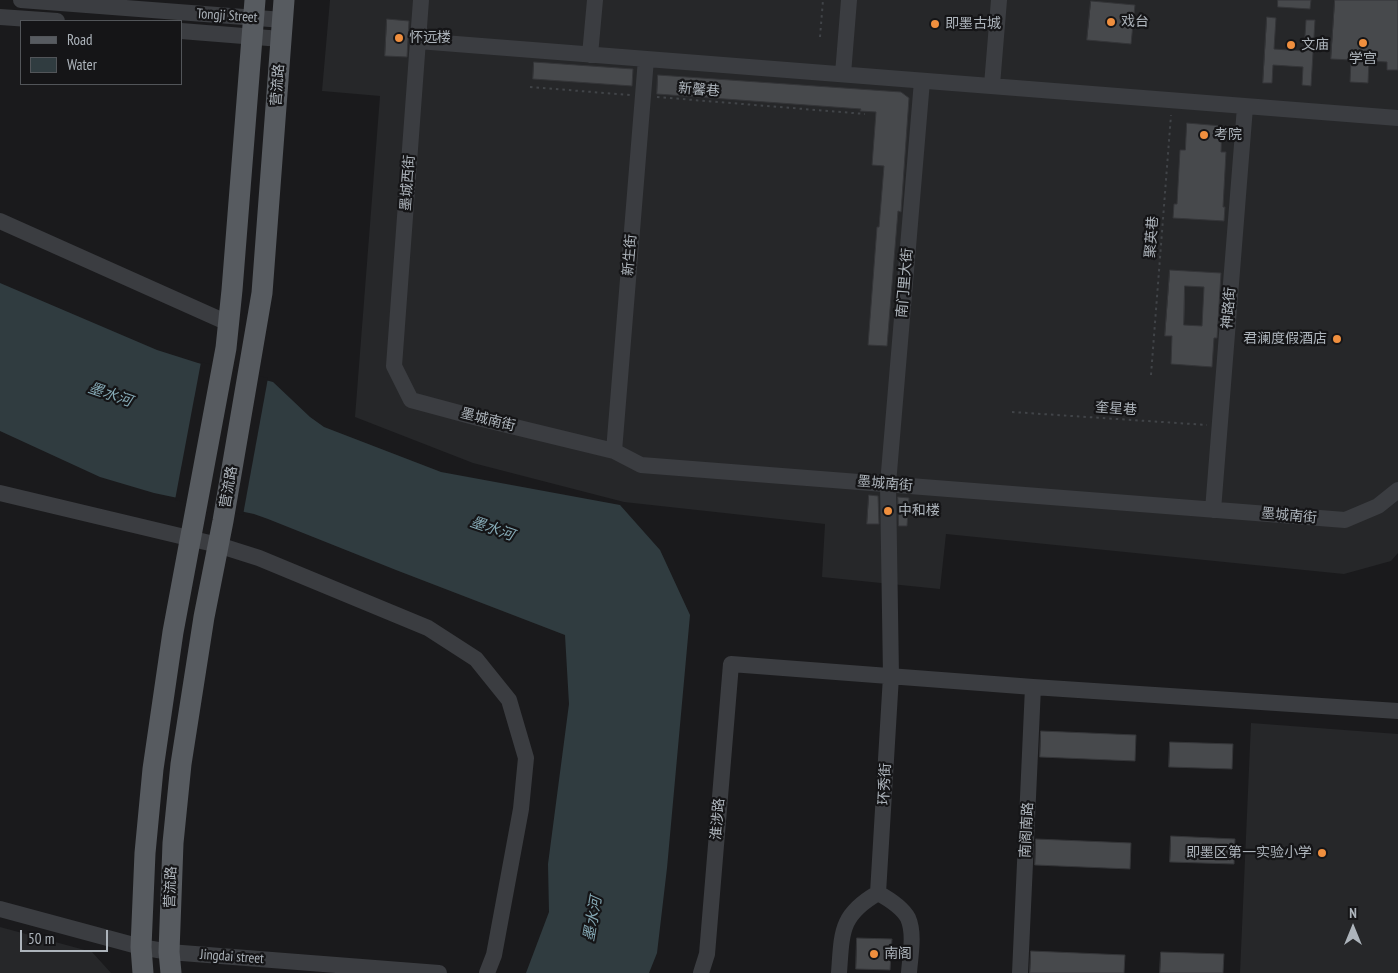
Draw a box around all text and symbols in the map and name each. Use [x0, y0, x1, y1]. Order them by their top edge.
street label: Tongji Street [196, 5, 258, 27]
place label: 戏台 [1121, 14, 1149, 30]
place label: 即墨古城 [945, 16, 1001, 32]
marker: 戏台 [1105, 16, 1117, 28]
marker: 即墨古城 [929, 18, 941, 30]
legend [20, 20, 182, 85]
text: Road [67, 30, 93, 49]
place label: 怀远楼 [409, 30, 451, 46]
marker: 怀远楼 [393, 32, 405, 44]
place label: 文庙 [1301, 37, 1329, 53]
marker: 学宫 [1357, 37, 1369, 49]
marker: 文庙 [1285, 39, 1297, 51]
place label: 学宫 [1349, 51, 1377, 67]
text: Water [67, 55, 97, 74]
street label: 营流路 [268, 63, 288, 107]
street label: 新馨巷 [677, 80, 721, 100]
place label: 考院 [1214, 127, 1242, 143]
marker: 考院 [1198, 129, 1210, 141]
street label: 墨城西街 [398, 154, 418, 212]
street label: 聚英巷 [1142, 215, 1162, 259]
street label: 新生街 [620, 233, 640, 277]
street label: 南门里大街 [894, 247, 916, 319]
street label: 神路街 [1219, 286, 1239, 330]
place label: 君澜度假酒店 [1243, 331, 1327, 347]
marker: 君澜度假酒店 [1331, 333, 1343, 345]
water label: 墨水河 [86, 379, 134, 411]
street label: 奎星巷 [1094, 399, 1138, 419]
street label: 墨城南街 [459, 405, 517, 435]
street label: 营流路 [217, 465, 241, 509]
street label: 墨城南街 [856, 473, 914, 495]
place label: 中和楼 [898, 503, 940, 519]
marker: 中和楼 [882, 505, 894, 517]
street label: 墨城南街 [1260, 505, 1318, 527]
water label: 墨水河 [468, 513, 516, 545]
street label: 环秀街 [876, 763, 894, 805]
street label: 淮涉路 [708, 797, 728, 841]
street label: 南阁南路 [1017, 802, 1037, 858]
place label: 即墨区第一实验小学 [1186, 845, 1312, 861]
marker: 即墨区第一实验小学 [1316, 847, 1328, 859]
street label: 营流路 [162, 866, 180, 908]
water label: 墨水河 [580, 895, 606, 943]
north arrow [1328, 903, 1378, 953]
text: N [1349, 904, 1357, 922]
scale bar [22, 920, 110, 952]
text: 50 m [28, 929, 54, 948]
street label: Jingdai street [199, 946, 265, 968]
place label: 南阁 [884, 946, 912, 962]
marker: 南阁 [868, 948, 880, 960]

